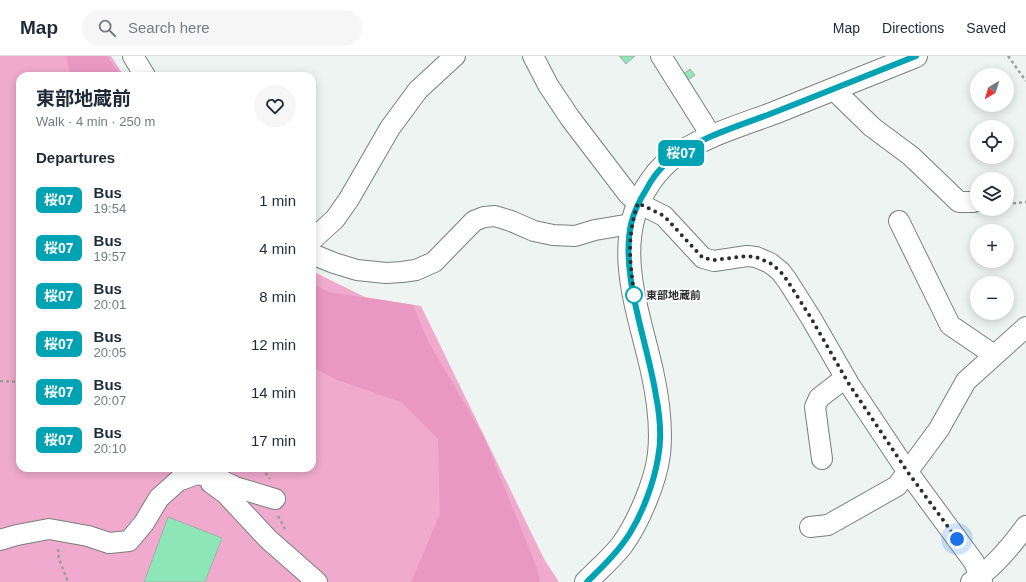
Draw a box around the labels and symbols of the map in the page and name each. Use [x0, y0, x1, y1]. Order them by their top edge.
north arrow [970, 68, 1014, 112]
line badge: 桜07 [658, 140, 704, 166]
marker: 東部地蔵前 [625, 286, 643, 304]
place label: 東部地蔵前 [646, 289, 701, 301]
your location [947, 529, 967, 549]

